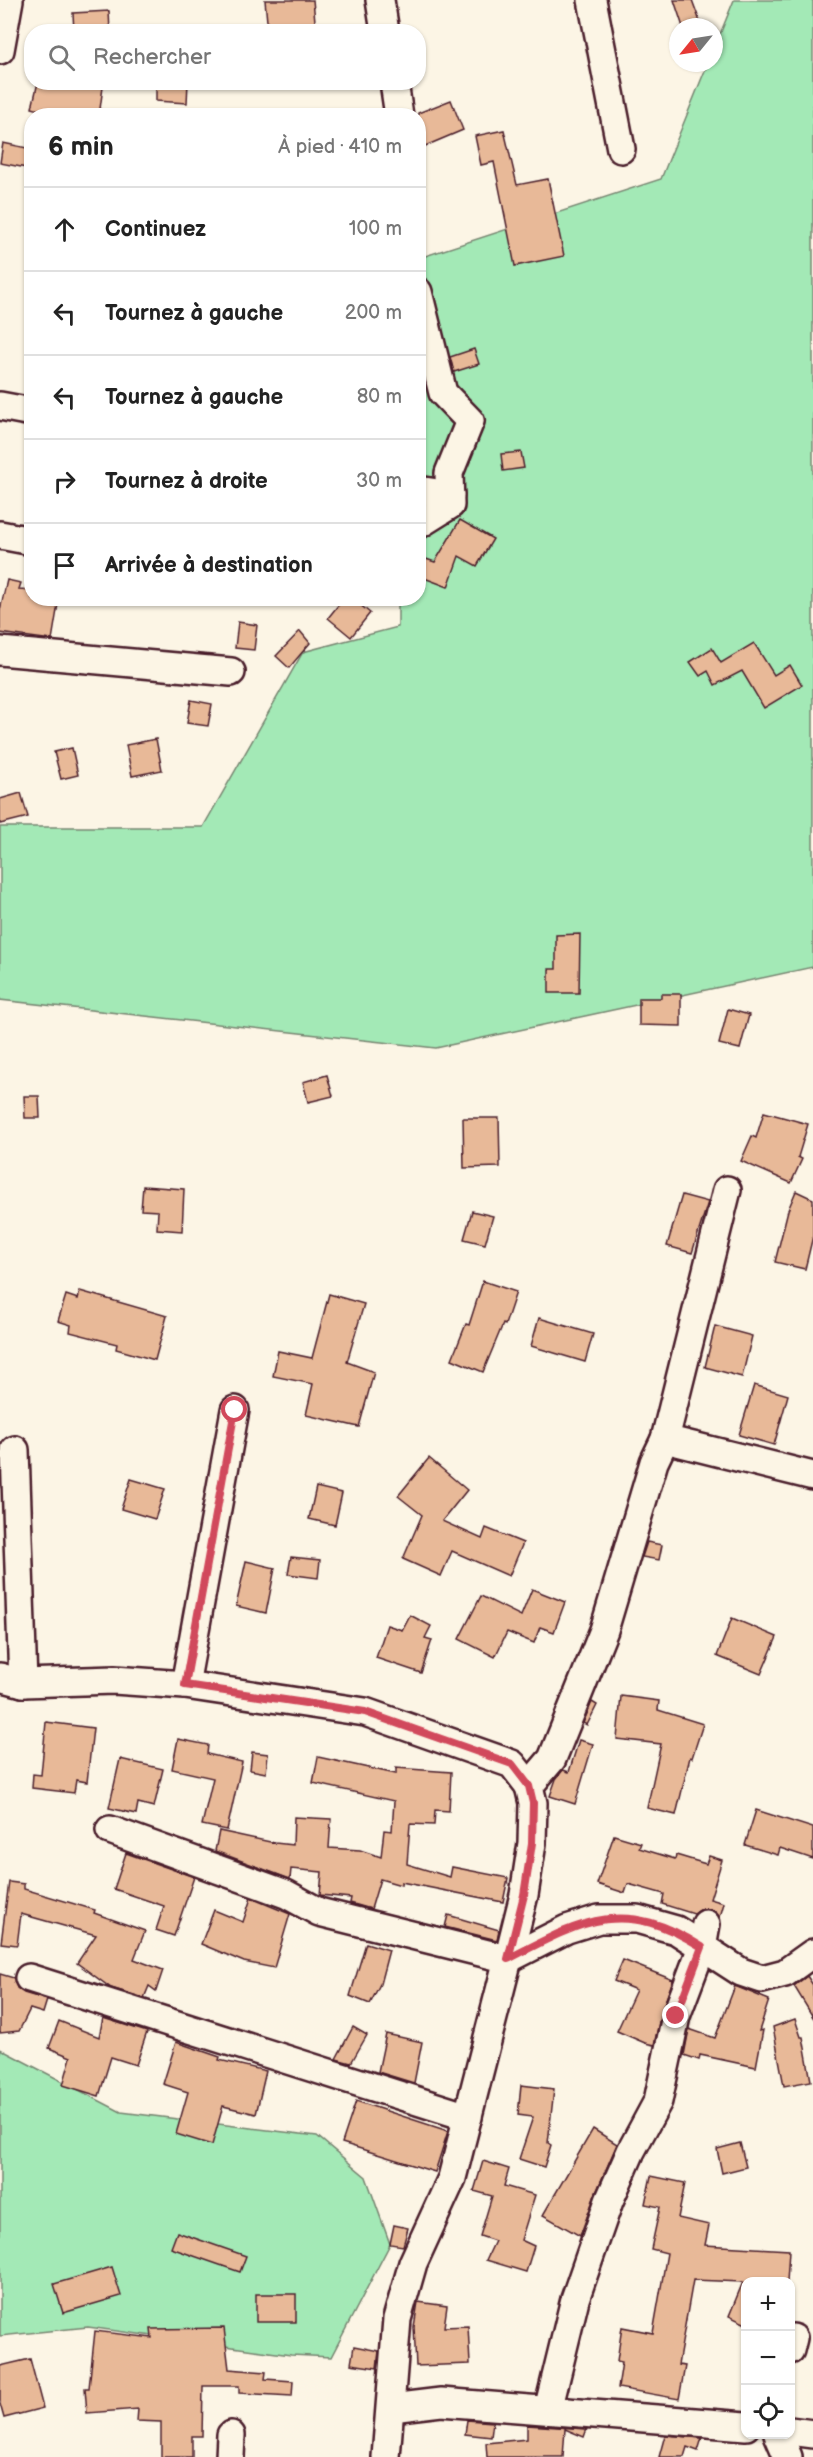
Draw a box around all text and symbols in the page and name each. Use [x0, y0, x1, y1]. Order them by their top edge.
north arrow [669, 18, 723, 72]
search box [24, 24, 426, 90]
icon: search [45, 41, 78, 74]
text: Rechercher [93, 44, 211, 71]
text: 6 min [48, 132, 114, 163]
text: À pied · 410 m [278, 135, 402, 159]
icon: ahead [48, 213, 81, 246]
text: Continuez [105, 216, 206, 243]
text: 100 m [349, 217, 402, 241]
icon: left [48, 297, 81, 330]
text: Tournez à gauche [105, 300, 283, 327]
text: 200 m [345, 301, 402, 325]
icon: left [48, 381, 81, 414]
text: Tournez à gauche [105, 384, 283, 411]
text: 80 m [357, 385, 402, 409]
icon: right [48, 465, 81, 498]
text: Tournez à droite [105, 468, 268, 495]
text: 30 m [356, 469, 402, 493]
icon: arrive [48, 549, 81, 582]
text: Arrivée à destination [105, 552, 313, 579]
route start [221, 1396, 247, 1422]
route end [662, 2002, 688, 2028]
map controls [741, 2277, 795, 2439]
button: + [741, 2277, 795, 2331]
button: − [741, 2331, 795, 2385]
button: locate [741, 2385, 795, 2439]

